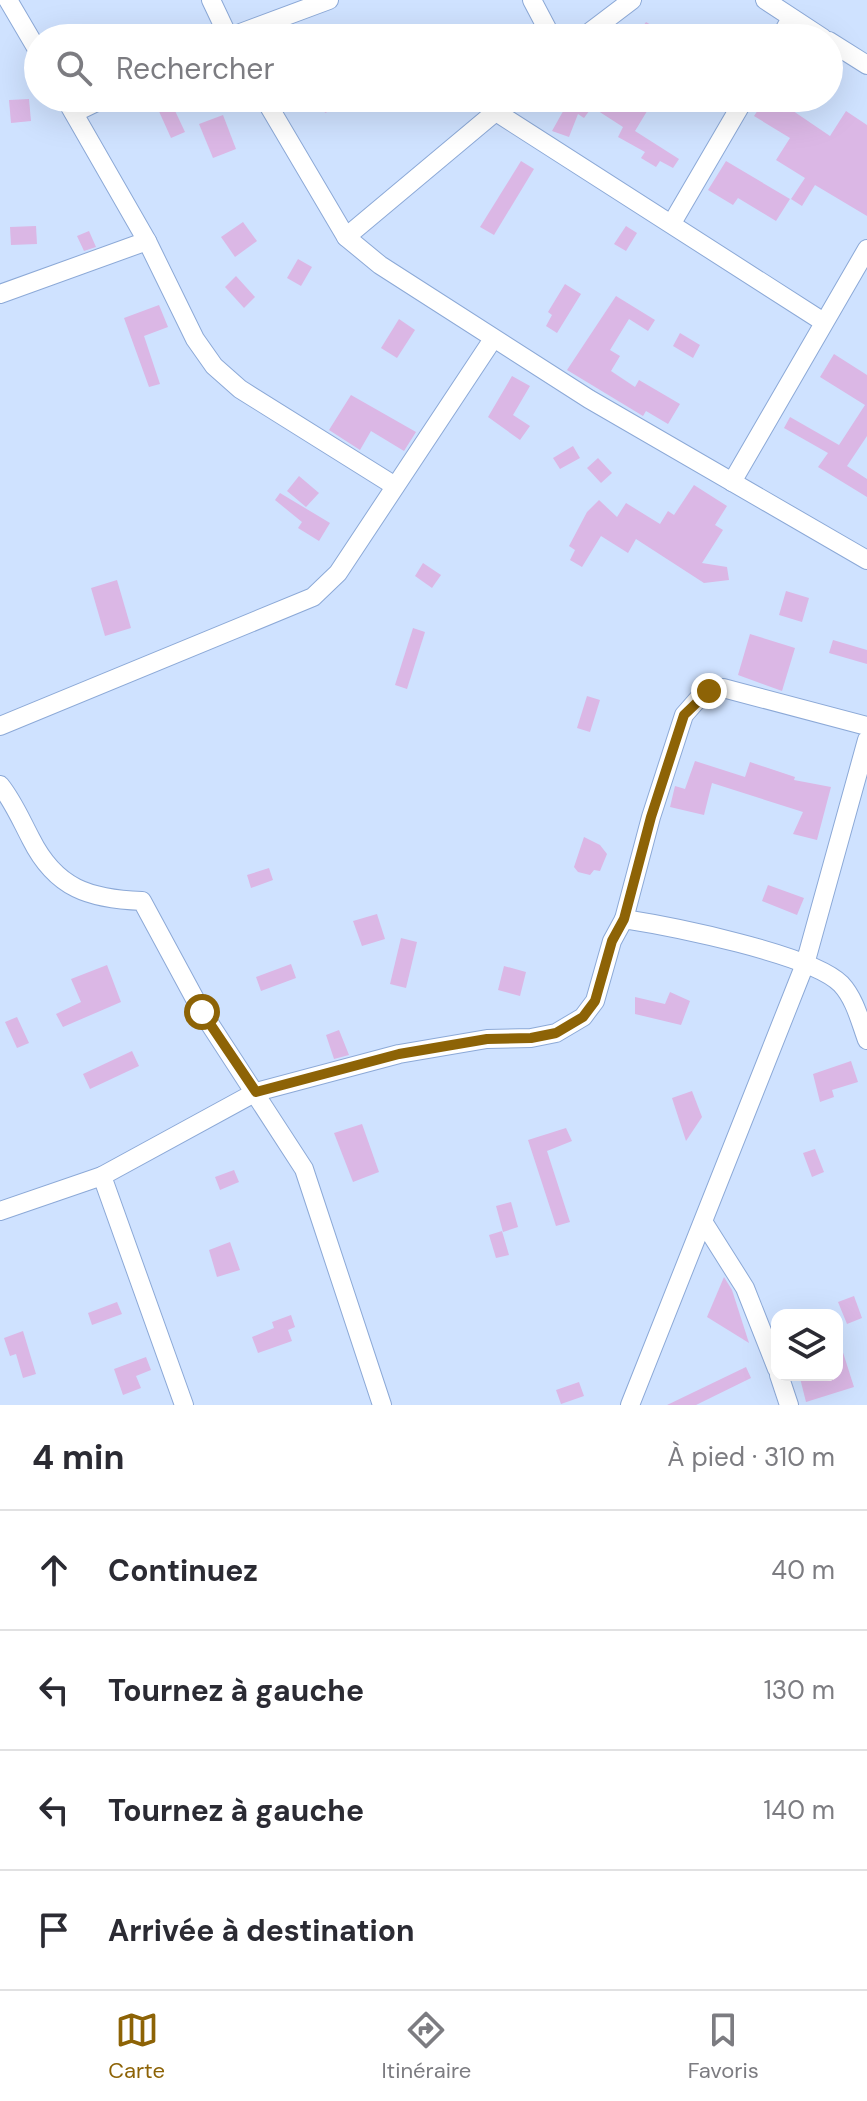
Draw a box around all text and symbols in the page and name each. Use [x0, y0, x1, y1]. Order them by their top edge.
search box [24, 24, 843, 112]
icon: search [52, 46, 96, 90]
text: Rechercher [116, 49, 275, 88]
route end [691, 673, 727, 709]
route start [184, 994, 220, 1030]
map controls [771, 1309, 843, 1381]
button: layers [771, 1309, 843, 1381]
text: 4 min [32, 1435, 124, 1480]
text: À pied · 310 m [667, 1440, 835, 1474]
icon: ahead [32, 1548, 76, 1592]
text: Continuez [108, 1551, 258, 1590]
text: 40 m [771, 1553, 835, 1587]
icon: left [32, 1668, 76, 1712]
text: Tournez à gauche [108, 1671, 364, 1710]
text: 130 m [764, 1673, 835, 1707]
icon: left [32, 1788, 76, 1832]
text: Tournez à gauche [108, 1791, 364, 1830]
text: 140 m [763, 1793, 835, 1827]
icon: arrive [32, 1908, 76, 1952]
text: Arrivée à destination [108, 1911, 414, 1950]
tab: Carte [108, 2008, 165, 2085]
tab: Itinéraire [381, 2008, 471, 2085]
tab: Favoris [688, 2008, 759, 2085]

